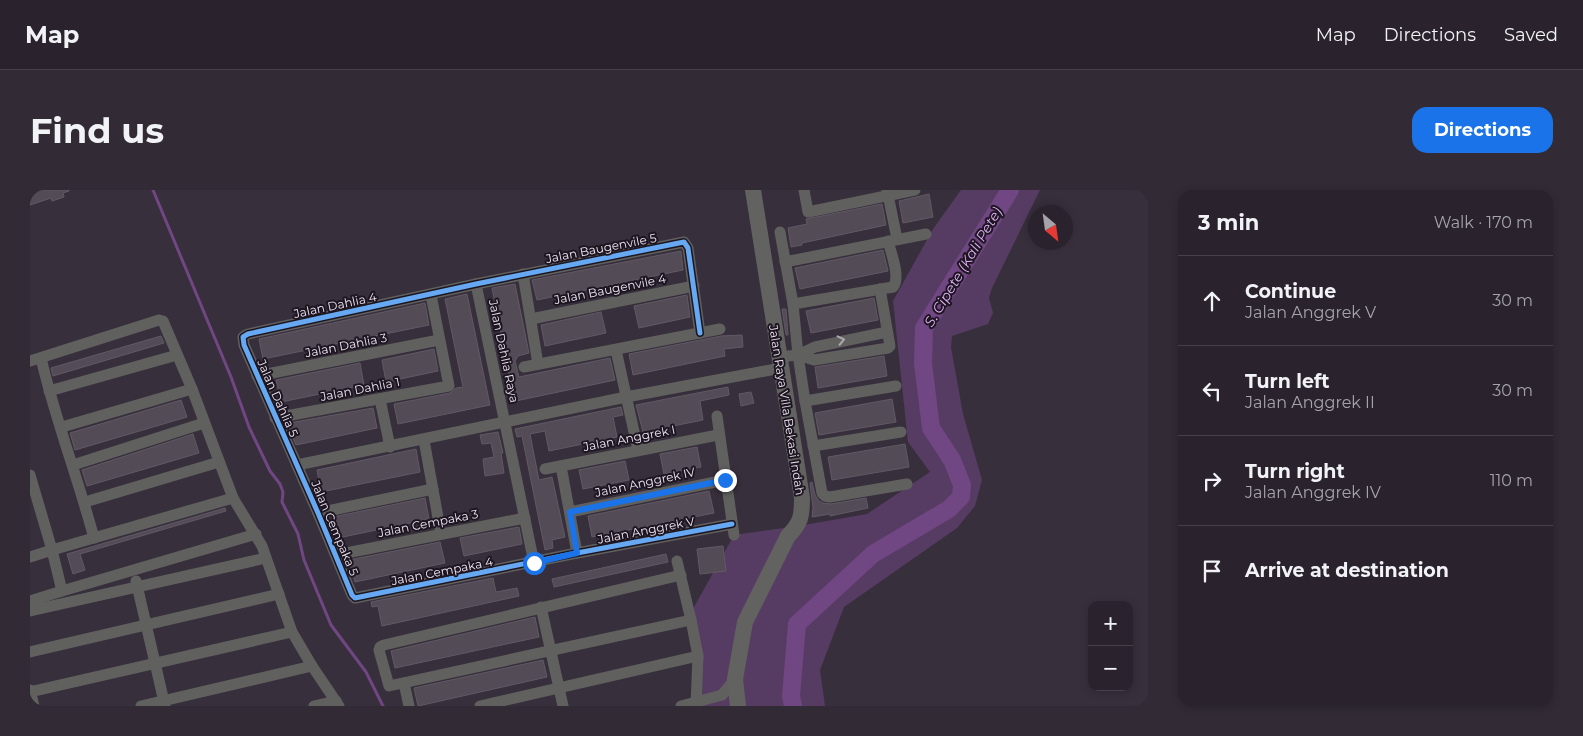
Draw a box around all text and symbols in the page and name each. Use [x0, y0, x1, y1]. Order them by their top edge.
text: Map [25, 20, 79, 49]
text: Map [1316, 24, 1356, 46]
text: Directions [1384, 24, 1476, 46]
text: Saved [1504, 24, 1558, 46]
button: Directions [1412, 107, 1553, 153]
text: Find us [30, 109, 164, 152]
water label: S. Cipete (Kali Pete) [920, 203, 1006, 330]
north arrow [1028, 205, 1073, 250]
text: 3 min [1198, 210, 1259, 235]
text: Walk · 170 m [1434, 213, 1533, 232]
street label: Jalan Baugenvile 5 [543, 230, 658, 266]
street label: Jalan Baugenvile 4 [552, 271, 667, 307]
text: Continue [1245, 280, 1336, 303]
icon: ahead [1198, 287, 1226, 315]
street label: Jalan Dahlia 4 [291, 289, 378, 321]
text: 30 m [1492, 291, 1533, 310]
street label: Jalan Dahlia Raya [486, 297, 522, 404]
text: Jalan Anggrek V [1245, 303, 1376, 322]
street label: Jalan Raya Villa Bekasi Indah [766, 323, 808, 496]
street label: Jalan Dahlia 3 [303, 330, 388, 360]
one-way arrow [837, 335, 846, 346]
street label: Jalan Dahlia 5 [254, 356, 302, 439]
text: Turn left [1245, 370, 1330, 393]
street label: Jalan Dahlia 1 [318, 374, 401, 404]
icon: left [1198, 377, 1226, 405]
text: 30 m [1492, 381, 1533, 400]
text: Jalan Anggrek II [1245, 393, 1375, 412]
street label: Jalan Anggrek I [581, 422, 676, 454]
text: Turn right [1245, 460, 1345, 483]
street label: Jalan Anggrek IV [593, 464, 697, 500]
icon: right [1198, 467, 1226, 495]
route end [714, 469, 737, 492]
text: 110 m [1490, 471, 1533, 490]
street label: Jalan Cempaka 5 [308, 477, 362, 578]
text: Jalan Anggrek IV [1245, 483, 1381, 502]
street label: Jalan Cempaka 3 [375, 506, 480, 540]
street label: Jalan Anggrek V [595, 513, 696, 547]
route start [523, 552, 546, 575]
street label: Jalan Cempaka 4 [389, 554, 494, 588]
icon: arrive [1198, 557, 1226, 585]
text: Arrive at destination [1245, 559, 1449, 582]
map controls [1088, 601, 1133, 691]
button: + [1088, 601, 1133, 646]
button: − [1088, 646, 1133, 691]

